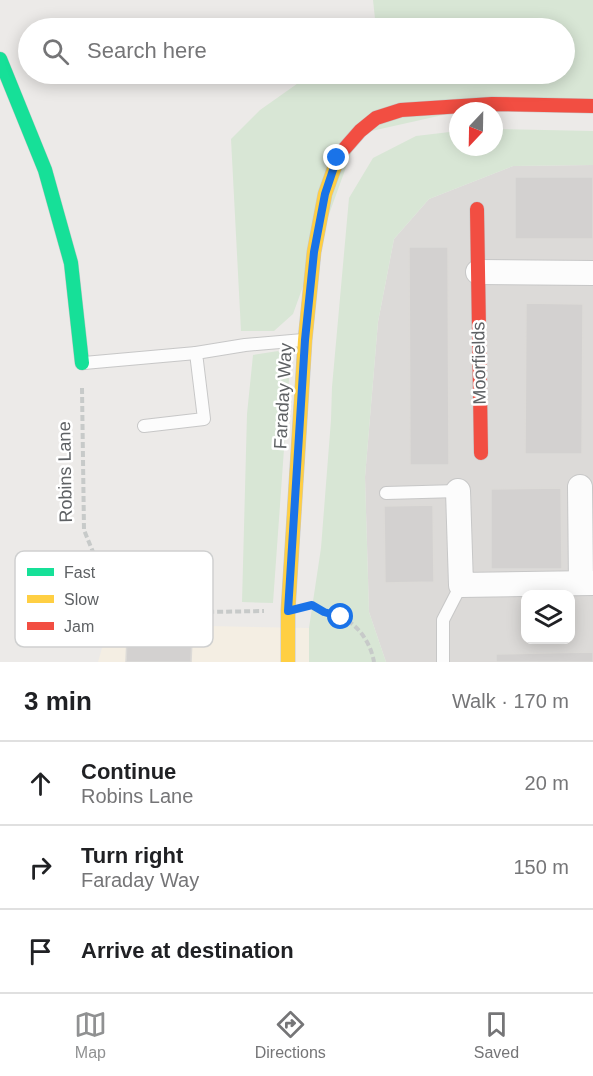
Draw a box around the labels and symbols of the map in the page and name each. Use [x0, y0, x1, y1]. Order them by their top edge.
north arrow [449, 102, 503, 156]
route end [323, 144, 349, 170]
street label: Moorfields [468, 321, 490, 405]
street label: Faraday Way [270, 342, 296, 450]
street label: Robins Lane [54, 421, 76, 523]
legend [15, 551, 213, 647]
text: Fast [64, 564, 96, 581]
text: Slow [64, 591, 99, 608]
route start [327, 603, 353, 629]
text: Jam [64, 618, 94, 635]

